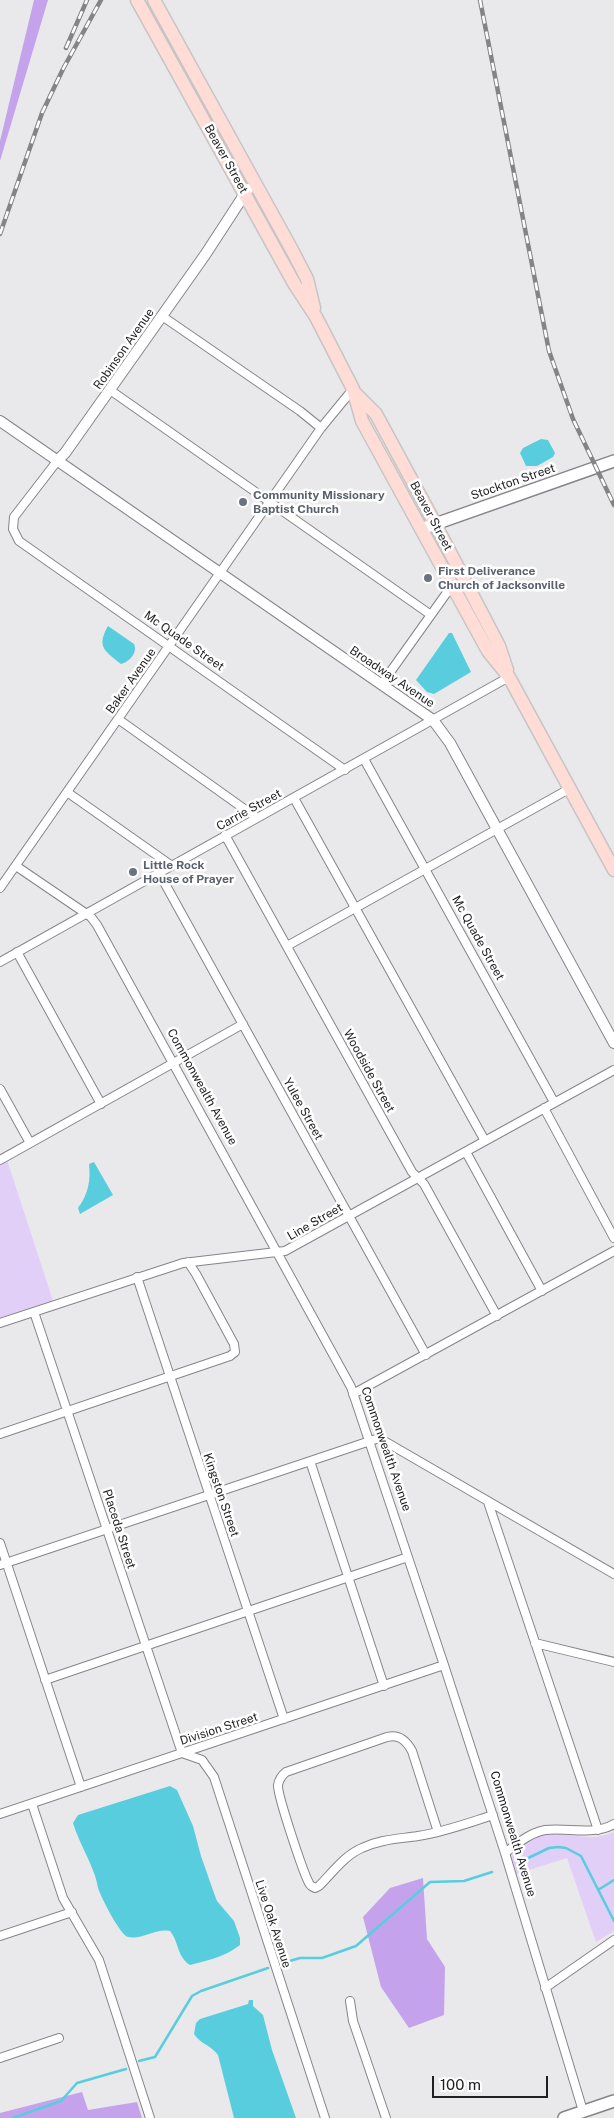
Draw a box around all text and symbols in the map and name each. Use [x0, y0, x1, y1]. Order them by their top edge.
street label: Beaver Street [201, 122, 251, 196]
street label: Robinson Avenue [91, 306, 157, 392]
street label: Stockton Street [469, 461, 557, 503]
street label: Beaver Street [407, 479, 455, 553]
place label: Community Missionary Baptist Church [253, 488, 385, 516]
marker: Community Missionary Baptist Church [237, 496, 249, 508]
place label: First Deliverance Church of Jacksonville [438, 564, 565, 592]
marker: First Deliverance Church of Jacksonville [422, 572, 434, 584]
street label: Mc Quade Street [141, 608, 227, 674]
street label: Broadway Avenue [347, 643, 437, 711]
street label: Baker Avenue [103, 645, 159, 717]
street label: Carrie Street [214, 786, 284, 834]
place label: Little Rock House of Prayer [143, 858, 234, 886]
marker: Little Rock House of Prayer [127, 866, 139, 878]
street label: Mc Quade Street [449, 893, 507, 983]
street label: Commonwealth Avenue [164, 1026, 240, 1148]
street label: Woodside Street [340, 1027, 398, 1115]
street label: Yulee Street [280, 1075, 326, 1143]
street label: Line Street [285, 1200, 345, 1244]
street label: Commonwealth Avenue [358, 1385, 414, 1513]
street label: Kingston Street [200, 1451, 242, 1539]
street label: Placeda Street [99, 1487, 139, 1571]
street label: Division Street [178, 1710, 260, 1748]
street label: Commonwealth Avenue [487, 1769, 539, 1899]
street label: Live Oak Avenue [252, 1878, 294, 1970]
scale bar [434, 2066, 550, 2098]
text: 100 m [440, 2076, 481, 2093]

